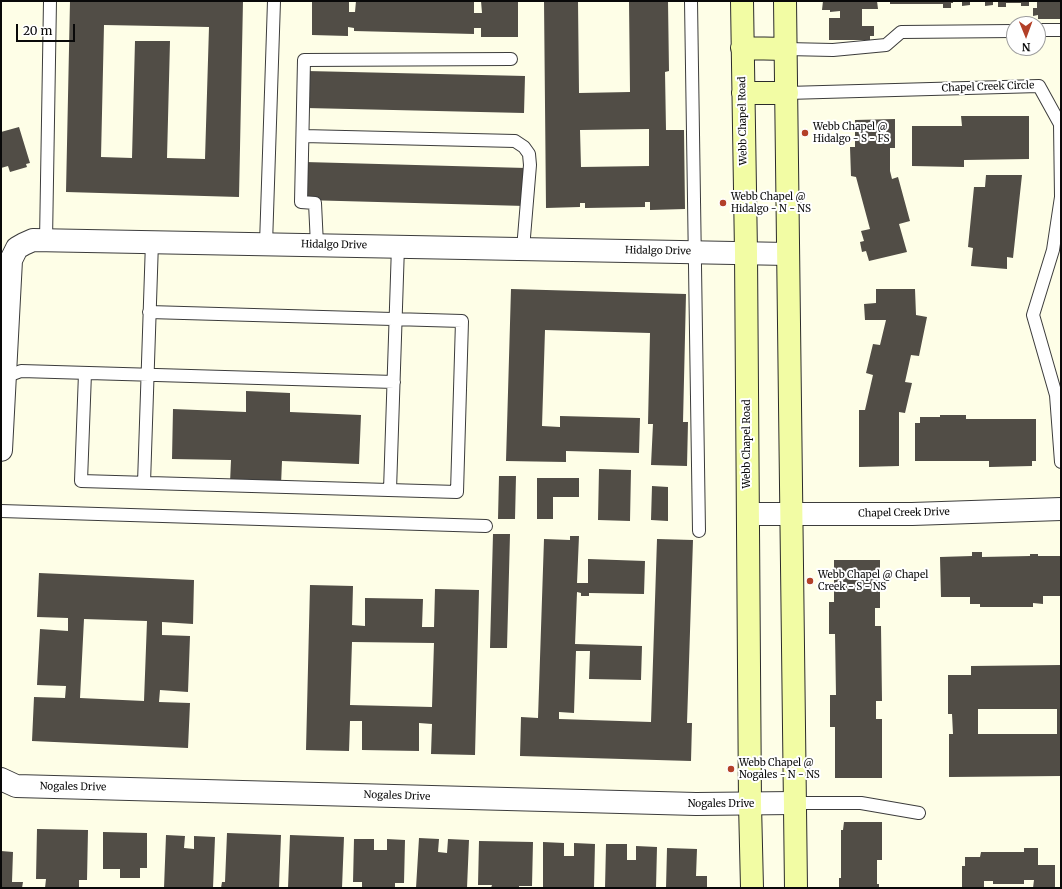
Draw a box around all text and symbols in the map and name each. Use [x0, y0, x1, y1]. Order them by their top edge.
scale bar [18, 16, 77, 42]
north arrow [1006, 16, 1046, 56]
text: 20 m [23, 23, 52, 38]
text: N [1022, 40, 1031, 54]
street label: Webb Chapel Road [736, 76, 750, 166]
street label: Chapel Creek Circle [942, 79, 1034, 95]
place label: Webb Chapel @ Hidalgo - S - FS [813, 121, 889, 144]
marker: Webb Chapel @ Hidalgo - S - FS [800, 128, 810, 138]
place label: Webb Chapel @ Hidalgo - N - NS [731, 191, 811, 214]
marker: Webb Chapel @ Hidalgo - N - NS [718, 198, 728, 208]
street label: Hidalgo Drive [301, 238, 367, 252]
street label: Hidalgo Drive [625, 244, 691, 258]
street label: Webb Chapel Road [741, 400, 753, 488]
street label: Chapel Creek Drive [858, 506, 950, 520]
place label: Webb Chapel @ Chapel Creek - S - NS [818, 569, 928, 592]
marker: Webb Chapel @ Chapel Creek - S - NS [805, 576, 815, 586]
place label: Webb Chapel @ Nogales - N - NS [739, 757, 820, 780]
marker: Webb Chapel @ Nogales - N - NS [726, 764, 736, 774]
street label: Nogales Drive [40, 780, 106, 794]
street label: Nogales Drive [363, 789, 431, 803]
street label: Nogales Drive [688, 798, 754, 810]

